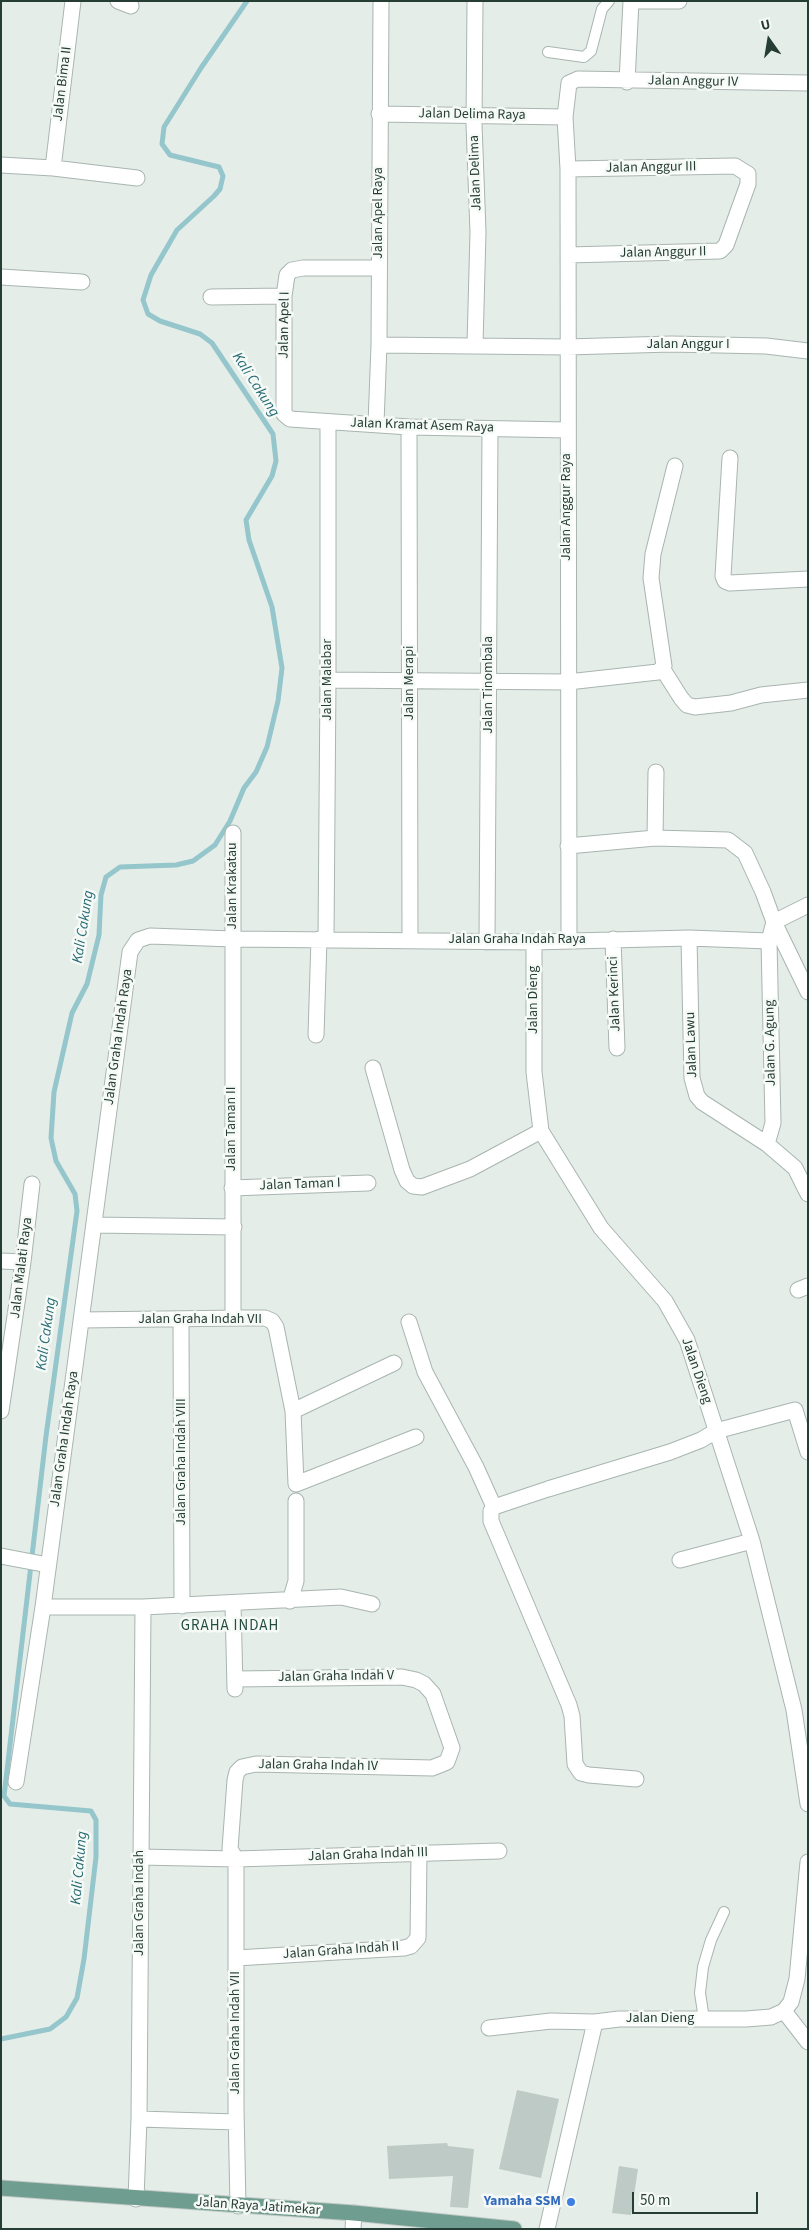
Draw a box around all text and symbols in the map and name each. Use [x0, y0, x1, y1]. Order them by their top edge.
north arrow [744, 15, 794, 65]
text: U [759, 15, 772, 36]
street label: Jalan Bima II [50, 46, 76, 122]
street label: Jalan Anggur IV [648, 73, 738, 91]
street label: Jalan Delima Raya [418, 106, 526, 124]
street label: Jalan Delima [466, 135, 486, 211]
street label: Jalan Anggur III [606, 159, 696, 177]
street label: Jalan Apel Raya [371, 167, 387, 259]
street label: Jalan Anggur II [619, 244, 707, 262]
street label: Jalan Apel I [276, 291, 294, 359]
street label: Jalan Anggur I [646, 337, 730, 353]
water label: Kali Cakung [227, 349, 283, 421]
street label: Jalan Kramat Asem Raya [350, 415, 494, 437]
street label: Jalan Anggur Raya [559, 453, 575, 561]
street label: Jalan Tinombala [481, 636, 497, 734]
street label: Jalan Malabar [320, 639, 336, 721]
street label: Jalan Merapi [402, 646, 418, 720]
street label: Jalan Krakatau [225, 842, 241, 930]
water label: Kali Cakung [69, 889, 99, 965]
street label: Jalan Graha Indah Raya [448, 932, 586, 948]
street label: Jalan Kerinci [605, 956, 625, 1032]
street label: Jalan Dieng [526, 966, 542, 1034]
street label: Jalan Graha Indah Raya [101, 968, 137, 1106]
street label: Jalan G. Agung [762, 999, 780, 1087]
street label: Jalan Lawu [682, 1012, 702, 1078]
street label: Jalan Taman II [224, 1087, 240, 1171]
street label: Jalan Taman I [259, 1175, 341, 1195]
street label: Jalan Malati Raya [7, 1216, 37, 1320]
water label: Kali Cakung [33, 1296, 61, 1372]
street label: Jalan Graha Indah VII [138, 1312, 262, 1328]
street label: Jalan Dieng [677, 1336, 715, 1406]
street label: Jalan Graha Indah Raya [47, 1370, 83, 1508]
street label: Jalan Graha Indah VIII [174, 1398, 190, 1526]
district label: GRAHA INDAH [179, 1618, 281, 1636]
street label: Jalan Graha Indah V [278, 1668, 394, 1686]
street label: Jalan Graha Indah IV [258, 1757, 378, 1775]
water label: Kali Cakung [68, 1831, 92, 1905]
street label: Jalan Graha Indah III [308, 1845, 428, 1865]
street label: Jalan Graha Indah [132, 1850, 148, 1956]
street label: Jalan Graha Indah II [282, 1939, 400, 1963]
street label: Jalan Graha Indah VII [228, 1971, 244, 2095]
street label: Jalan Dieng [626, 2011, 694, 2027]
scale bar [634, 2182, 760, 2214]
text: 50 m [640, 2190, 670, 2211]
street label: Jalan Raya Jatimekar [195, 2194, 321, 2220]
place label: Yamaha SSM [484, 2194, 561, 2210]
marker: Yamaha SSM [565, 2196, 577, 2208]

